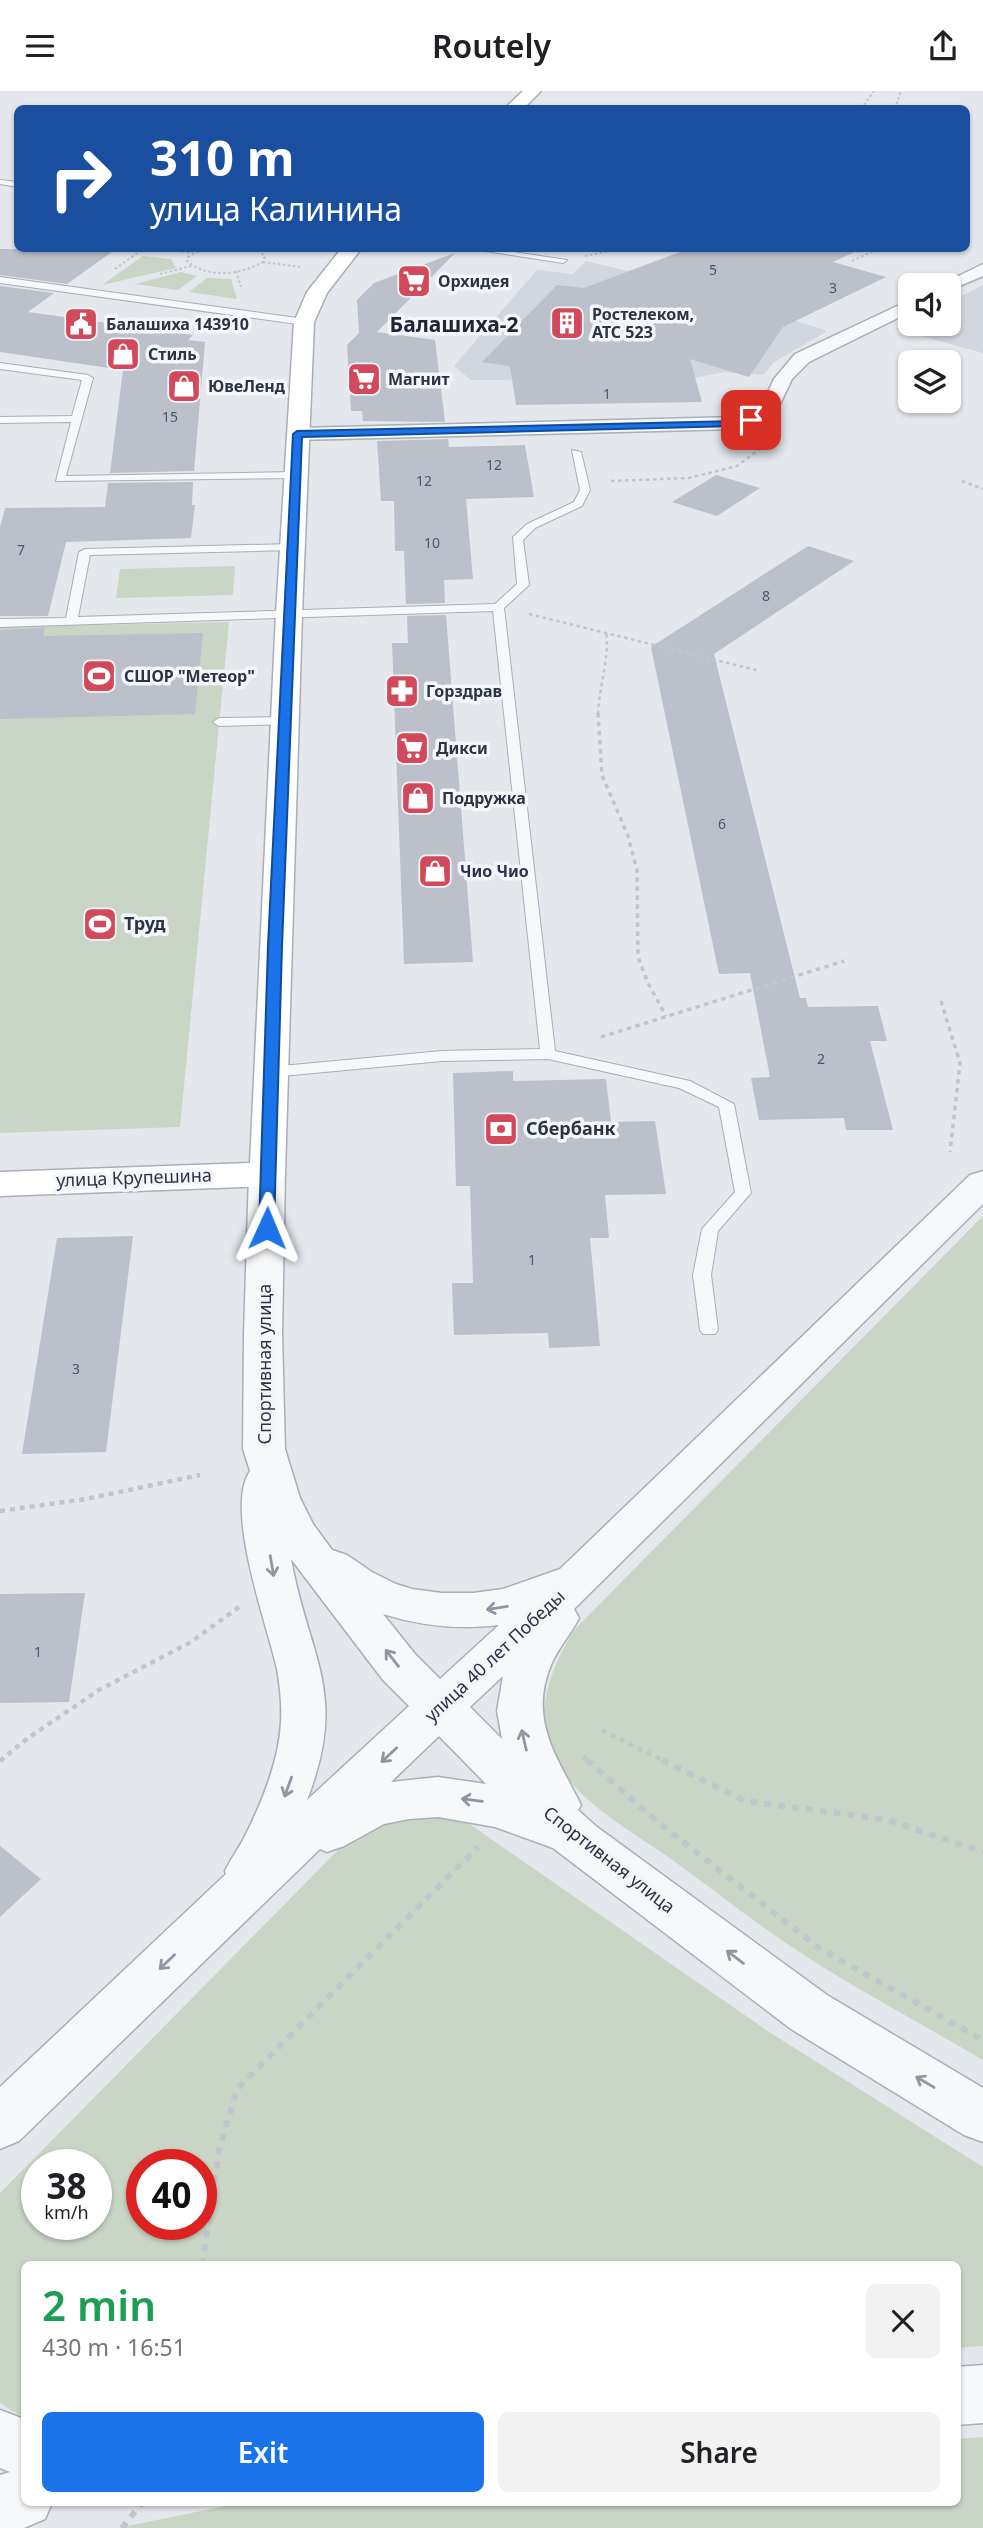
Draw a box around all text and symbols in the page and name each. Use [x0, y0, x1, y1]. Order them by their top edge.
text: Routely [432, 24, 551, 67]
icon: menu [21, 27, 59, 65]
icon: share [924, 27, 962, 65]
text: 310 m [150, 124, 295, 190]
icon: right [35, 133, 126, 224]
text: улица Калинина [150, 187, 402, 230]
house number: 5 [709, 260, 717, 279]
supermarket icon: Орхидея [395, 262, 433, 300]
place label: Орхидея [438, 270, 509, 292]
map controls [898, 273, 961, 413]
button: sound [898, 273, 961, 336]
house number: 3 [829, 278, 837, 297]
place label: Ростелеком, АТС 523 [592, 303, 694, 343]
building icon: Ростелеком, АТС 523 [548, 304, 586, 342]
public building icon: Балашиха 143910 [62, 305, 100, 343]
district label: Балашиха-2 [390, 310, 518, 338]
place label: Балашиха 143910 [106, 313, 249, 335]
shop icon: Стиль [104, 335, 142, 373]
place label: Стиль [148, 343, 197, 365]
button: layers [898, 350, 961, 413]
supermarket icon: Магнит [345, 360, 383, 398]
shop icon: ЮвеЛенд [165, 367, 203, 405]
place label: Магнит [388, 368, 450, 390]
place label: ЮвеЛенд [208, 375, 286, 397]
house number: 1 [603, 384, 611, 403]
pin [721, 390, 781, 450]
icon: arrive [732, 401, 770, 439]
house number: 15 [162, 407, 178, 426]
house number: 12 [486, 455, 502, 474]
house number: 12 [416, 471, 432, 490]
house number: 10 [424, 533, 440, 552]
house number: 7 [17, 540, 25, 559]
house number: 8 [762, 586, 770, 605]
sports icon: СШОР "Метеор" [80, 657, 118, 695]
place label: СШОР "Метеор" [124, 665, 255, 687]
pharmacy icon: Горздрав [383, 672, 421, 710]
place label: Горздрав [426, 680, 502, 702]
supermarket icon: Дикси [393, 729, 431, 767]
place label: Дикси [436, 737, 488, 759]
shop icon: Подружка [399, 779, 437, 817]
place label: Подружка [442, 787, 526, 809]
house number: 6 [718, 814, 726, 833]
shop icon: Чио Чио [416, 852, 454, 890]
place label: Чио Чио [460, 860, 529, 882]
sports icon: Труд [81, 905, 119, 943]
place label: Труд [124, 911, 166, 935]
house number: 2 [817, 1049, 825, 1068]
bank icon: Сбербанк [482, 1110, 520, 1148]
place label: Сбербанк [526, 1116, 616, 1140]
street label: улица Крупешина [56, 1162, 212, 1192]
position arrow [230, 1191, 304, 1265]
house number: 1 [528, 1250, 536, 1269]
street label: Спортивная улица [252, 1284, 276, 1444]
house number: 3 [72, 1359, 80, 1378]
one-way arrow [266, 1554, 279, 1577]
street label: улица 40 лет Победы [419, 1584, 570, 1727]
one-way arrow [486, 1602, 509, 1615]
house number: 1 [34, 1642, 42, 1661]
one-way arrow [385, 1649, 400, 1668]
one-way arrow [516, 1729, 530, 1752]
one-way arrow [381, 1746, 398, 1763]
one-way arrow [281, 1775, 294, 1797]
one-way arrow [461, 1794, 483, 1807]
street label: Спортивная улица [539, 1800, 680, 1918]
one-way arrow [726, 1949, 744, 1964]
one-way arrow [159, 1954, 176, 1971]
one-way arrow [915, 2074, 935, 2088]
speed limit sign: 40 [126, 2149, 217, 2240]
text: 38 [46, 2162, 87, 2209]
text: km/h [44, 2200, 89, 2224]
text: 2 min [42, 2276, 156, 2333]
button: close [866, 2284, 940, 2358]
text: 430 m · 16:51 [42, 2331, 186, 2363]
button: Exit [42, 2412, 484, 2492]
button: Share [498, 2412, 940, 2492]

